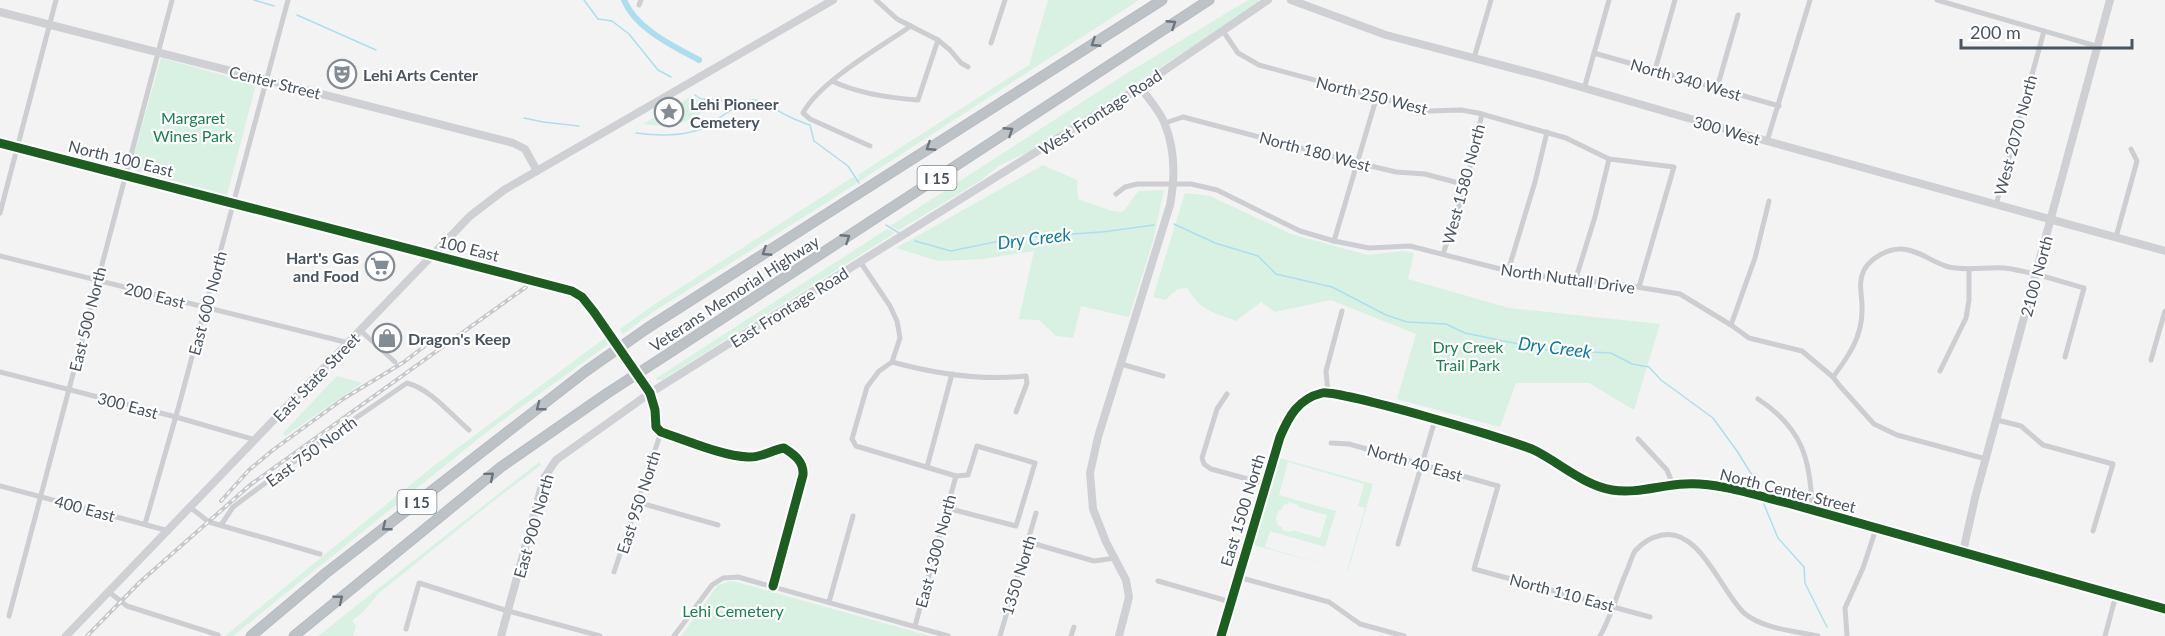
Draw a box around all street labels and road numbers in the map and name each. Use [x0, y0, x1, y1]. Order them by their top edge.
street label: North 340 West [1629, 54, 1744, 104]
street label: Center Street [227, 61, 323, 103]
street label: West Frontage Road [1035, 65, 1165, 159]
street label: North 250 West [1314, 72, 1430, 118]
street label: West 2070 North [1990, 73, 2040, 197]
street label: 300 West [1691, 111, 1763, 149]
street label: West 1580 North [1438, 122, 1488, 246]
street label: North 180 West [1257, 127, 1373, 175]
street label: North 100 East [67, 136, 176, 180]
road number: I 15 [918, 166, 956, 190]
street label: 100 East [437, 231, 501, 265]
street label: Veterans Memorial Highway [646, 231, 823, 355]
street label: 2100 North [2016, 234, 2056, 318]
street label: East 600 North [184, 249, 230, 357]
street label: North Nuttall Drive [1500, 259, 1636, 297]
street label: East Frontage Road [727, 263, 851, 351]
street label: East 500 North [65, 265, 109, 373]
street label: 200 East [123, 278, 187, 312]
street label: East State Street [269, 328, 363, 425]
street label: 300 East [96, 388, 161, 422]
street label: East 750 North [262, 412, 360, 490]
street label: North 40 East [1365, 439, 1465, 485]
street label: East 950 North [612, 448, 664, 556]
street label: East 1500 North [1216, 451, 1268, 569]
street label: North Center Street [1718, 464, 1858, 516]
street label: East 900 North [509, 472, 557, 580]
road number: I 15 [398, 490, 436, 514]
street label: 400 East [53, 491, 118, 525]
street label: East 1300 North [911, 492, 959, 610]
street label: 1350 North [997, 533, 1039, 617]
street label: North 110 East [1508, 569, 1617, 615]

